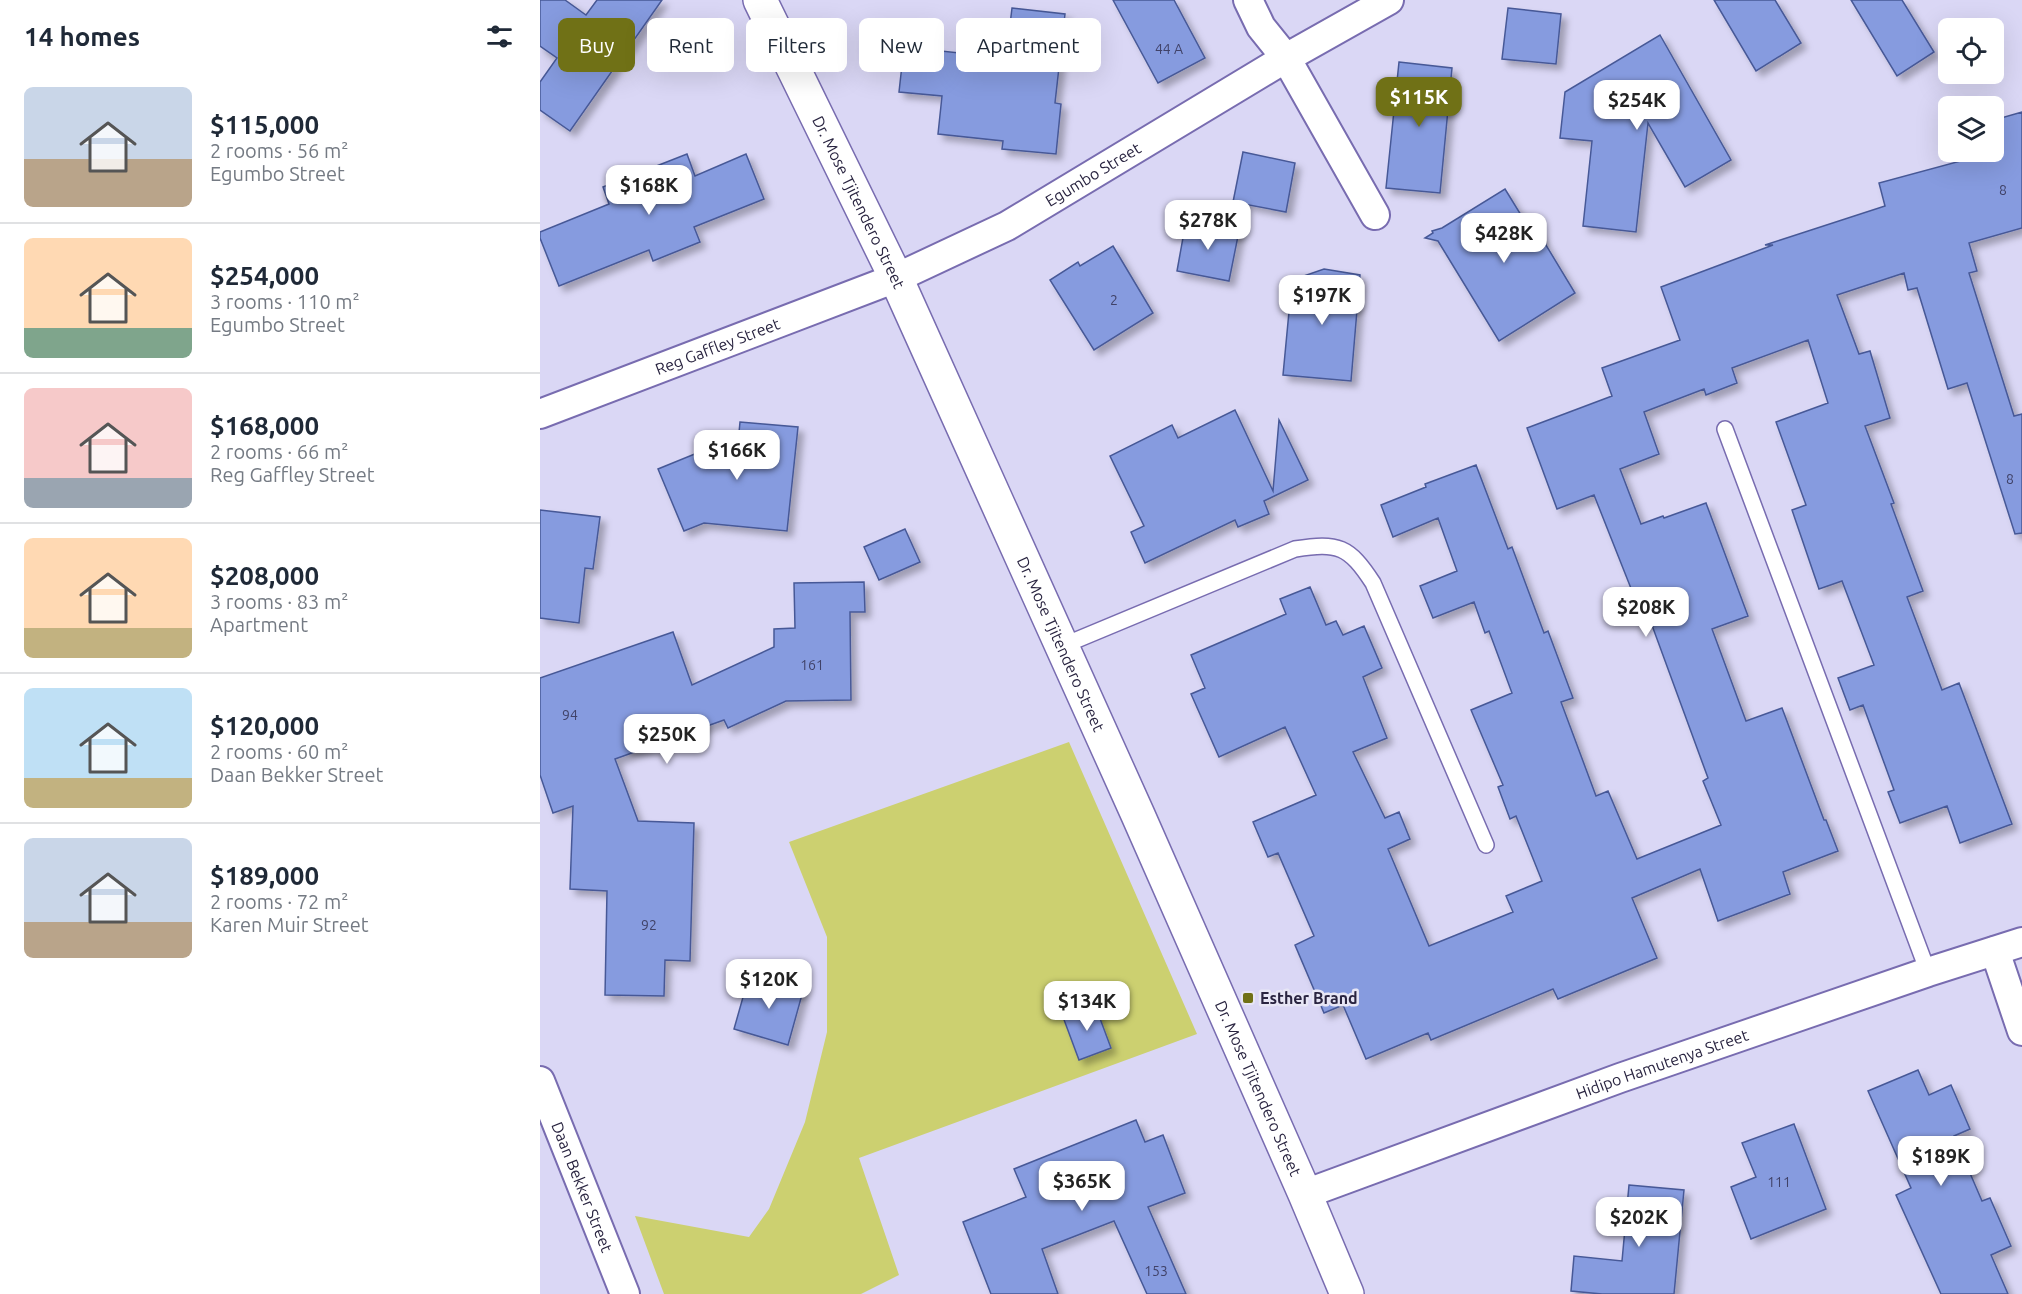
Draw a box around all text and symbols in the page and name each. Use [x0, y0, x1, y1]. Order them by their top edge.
chip: Buy [558, 18, 635, 72]
chip: Rent [647, 18, 734, 72]
chip: Filters [746, 18, 847, 72]
chip: New [859, 18, 944, 72]
chip: Apartment [956, 18, 1101, 72]
map controls [1938, 18, 2004, 162]
button: locate [1938, 18, 2004, 84]
icon: filters [483, 20, 516, 53]
text: 14 homes [24, 22, 140, 51]
house number: 44 A [1155, 41, 1183, 57]
pin: $115K [1377, 77, 1461, 128]
pin: $254K [1595, 80, 1679, 131]
text: $115K [1390, 85, 1448, 108]
text: $254K [1608, 88, 1666, 111]
button: layers [1938, 96, 2004, 162]
text: $115,000 [210, 110, 319, 139]
icon: home [72, 111, 144, 183]
street label: Dr. Mose Tjitendero Street [809, 113, 909, 292]
street label: Egumbo Street [1042, 138, 1145, 210]
text: 2 rooms · 56 m² [210, 139, 348, 162]
text: Egumbo Street [210, 162, 345, 185]
pin: $168K [607, 165, 691, 216]
text: $168K [620, 173, 678, 196]
house number: 8 [1999, 182, 2007, 198]
pin: $278K [1166, 200, 1250, 251]
text: $278K [1179, 208, 1237, 231]
pin: $428K [1462, 213, 1546, 264]
text: $428K [1475, 221, 1533, 244]
text: $254,000 [210, 261, 319, 290]
icon: home [72, 262, 144, 334]
pin: $197K [1280, 275, 1364, 326]
text: $197K [1293, 283, 1351, 306]
text: 3 rooms · 110 m² [210, 290, 360, 313]
house number: 2 [1110, 292, 1118, 308]
text: Egumbo Street [210, 313, 345, 336]
street label: Reg Gaffley Street [653, 314, 783, 378]
text: $168,000 [210, 411, 319, 440]
icon: home [72, 412, 144, 484]
pin: $166K [695, 430, 779, 481]
text: $166K [708, 438, 766, 461]
text: 2 rooms · 66 m² [210, 440, 348, 463]
text: Reg Gaffley Street [210, 463, 375, 486]
house number: 8 [2006, 471, 2014, 487]
street label: Dr. Mose Tjitendero Street [1014, 554, 1108, 735]
text: $208,000 [210, 561, 319, 590]
icon: home [72, 562, 144, 634]
pin: $208K [1604, 587, 1688, 638]
text: 3 rooms · 83 m² [210, 590, 348, 613]
text: $208K [1617, 595, 1675, 618]
text: Apartment [210, 613, 308, 636]
house number: 161 [800, 657, 824, 673]
house number: 94 [562, 707, 578, 723]
text: $120,000 [210, 711, 319, 740]
icon: home [72, 712, 144, 784]
pin: $250K [625, 714, 709, 765]
text: $250K [638, 722, 696, 745]
text: 2 rooms · 60 m² [210, 740, 348, 763]
text: Daan Bekker Street [210, 763, 383, 786]
text: $189,000 [210, 861, 319, 890]
icon: home [72, 862, 144, 934]
text: 2 rooms · 72 m² [210, 890, 348, 913]
text: Karen Muir Street [210, 913, 369, 936]
house number: 92 [641, 917, 657, 933]
pin: $120K [727, 959, 811, 1010]
text: $120K [740, 967, 798, 990]
pin: $134K [1045, 981, 1129, 1032]
text: $134K [1058, 989, 1116, 1012]
place label: Esther Brand [1260, 989, 1358, 1007]
marker: Esther Brand [1241, 991, 1255, 1005]
street label: Dr. Mose Tjitendero Street [1212, 998, 1305, 1179]
street label: Hidipo Hamutenya Street [1573, 1025, 1751, 1102]
street label: Daan Bekker Street [548, 1119, 617, 1255]
pin: $189K [1899, 1136, 1983, 1187]
text: $189K [1912, 1144, 1970, 1167]
pin: $365K [1040, 1161, 1124, 1212]
text: $365K [1053, 1169, 1111, 1192]
house number: 111 [1767, 1174, 1791, 1190]
pin: $202K [1597, 1197, 1681, 1248]
text: $202K [1610, 1205, 1668, 1228]
house number: 153 [1144, 1263, 1168, 1279]

